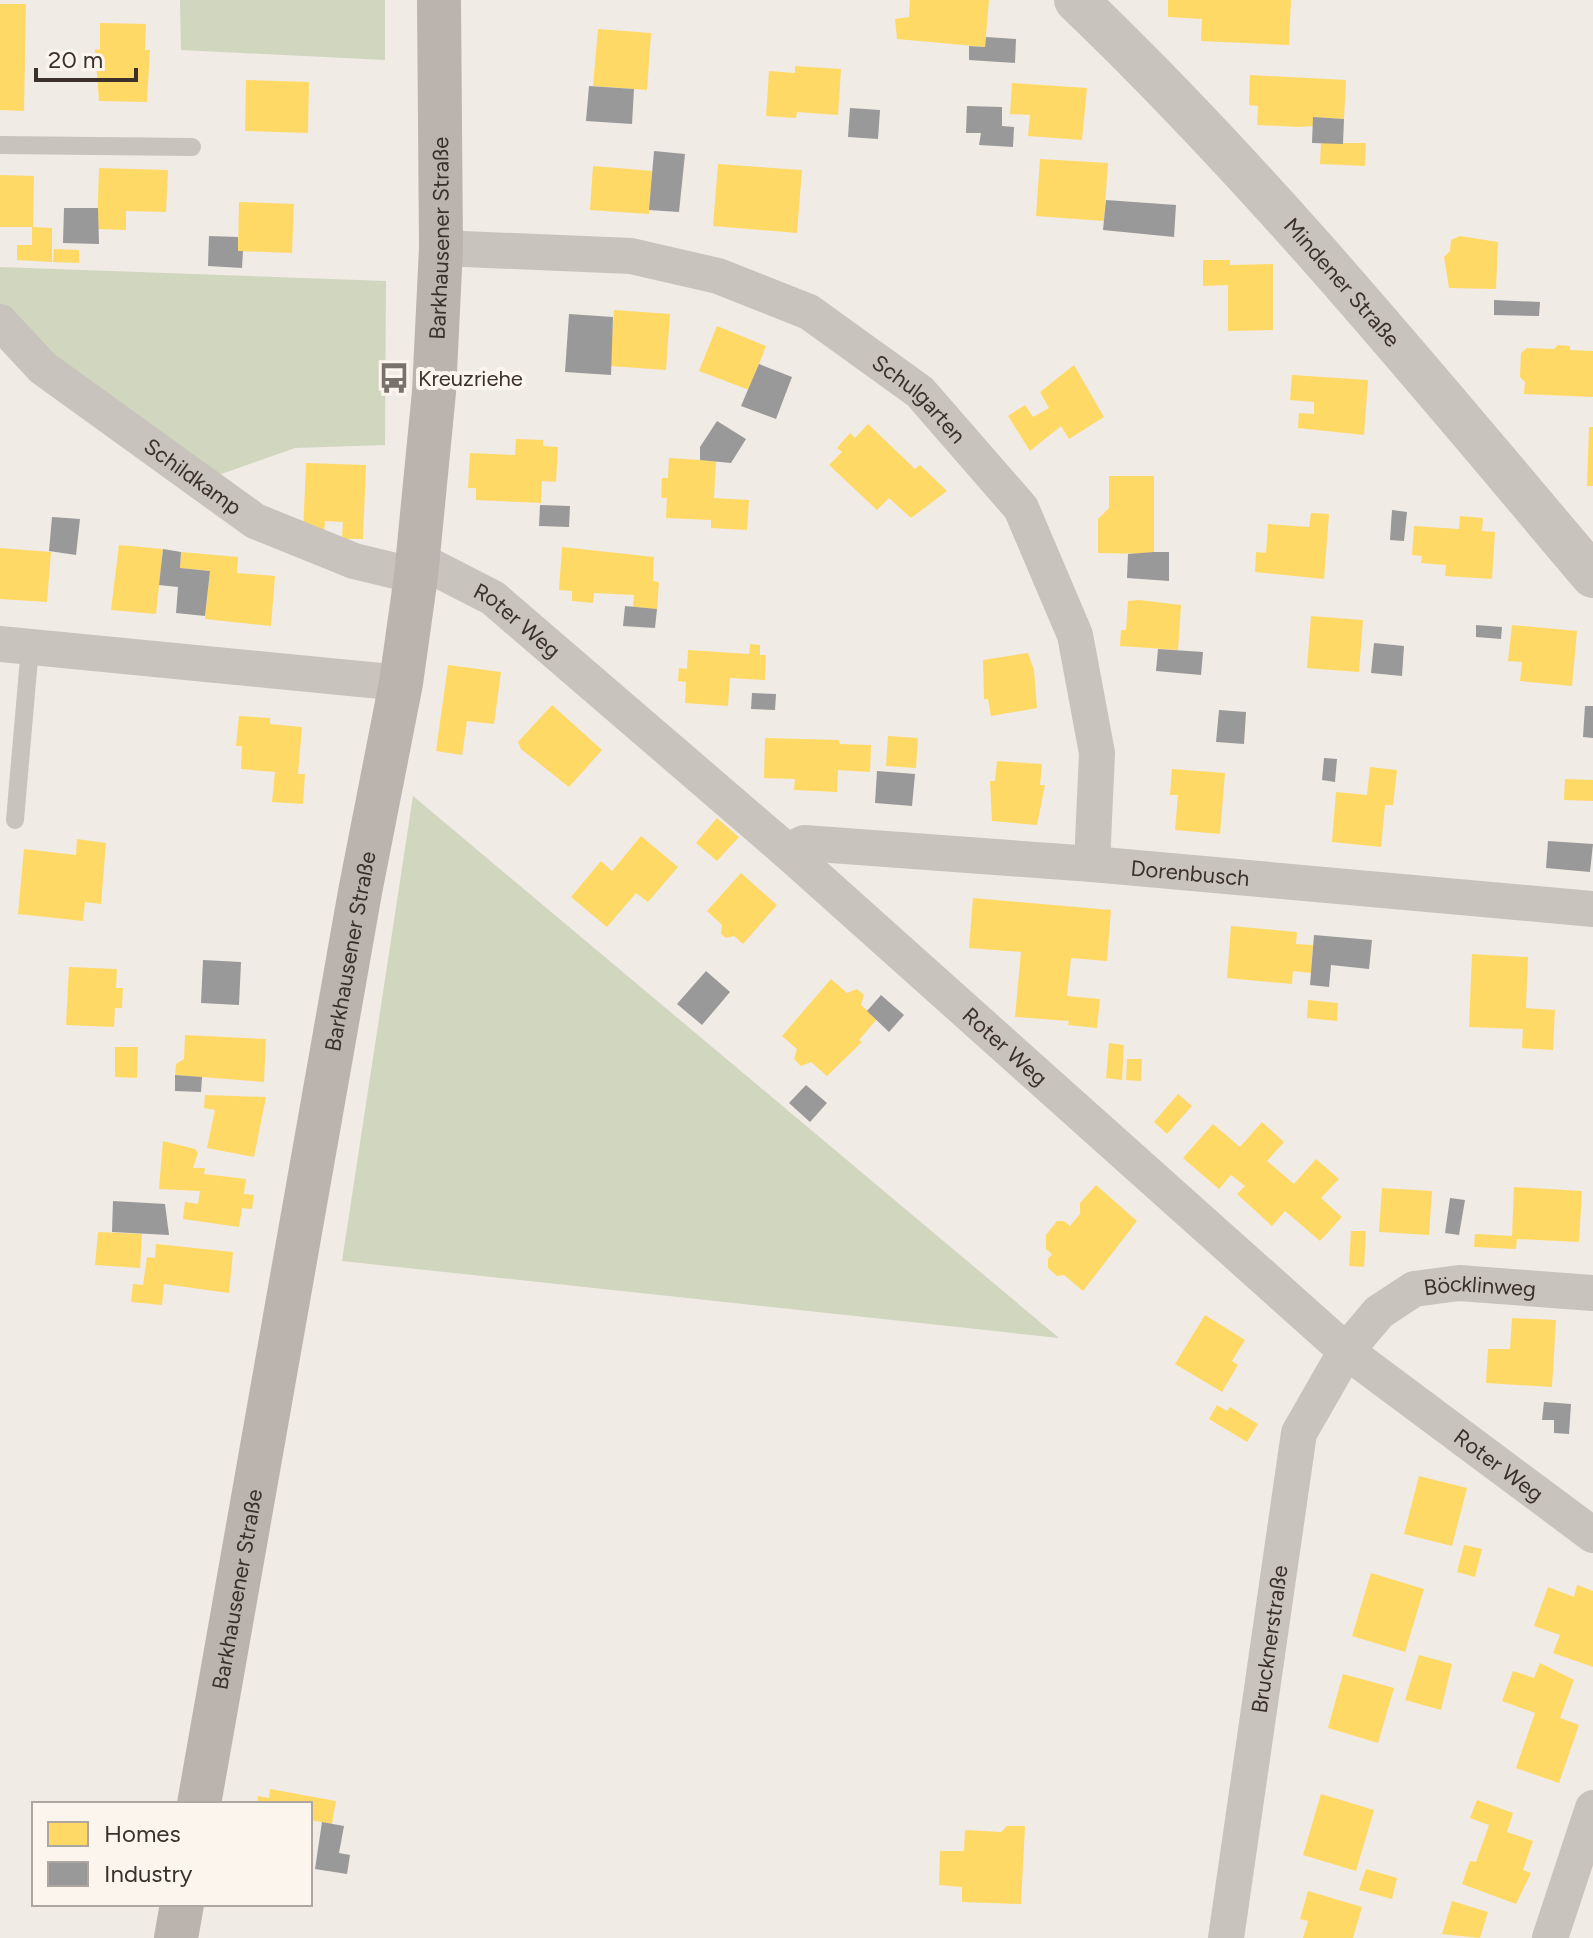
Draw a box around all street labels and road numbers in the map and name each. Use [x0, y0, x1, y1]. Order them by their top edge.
street label: Barkhausener Straße [424, 137, 455, 340]
street label: Mindener Straße [1278, 212, 1406, 353]
street label: Schulgarten [867, 349, 971, 449]
street label: Schildkamp [139, 432, 247, 521]
street label: Roter Weg [469, 577, 566, 664]
street label: Barkhausener Straße [319, 849, 382, 1054]
street label: Dorenbusch [1129, 855, 1251, 892]
street label: Roter Weg [957, 1001, 1053, 1092]
street label: Böcklinweg [1422, 1270, 1537, 1303]
street label: Roter Weg [1449, 1423, 1549, 1507]
street label: Barkhausener Straße [206, 1487, 268, 1692]
street label: Brucknerstraße [1246, 1563, 1294, 1715]

